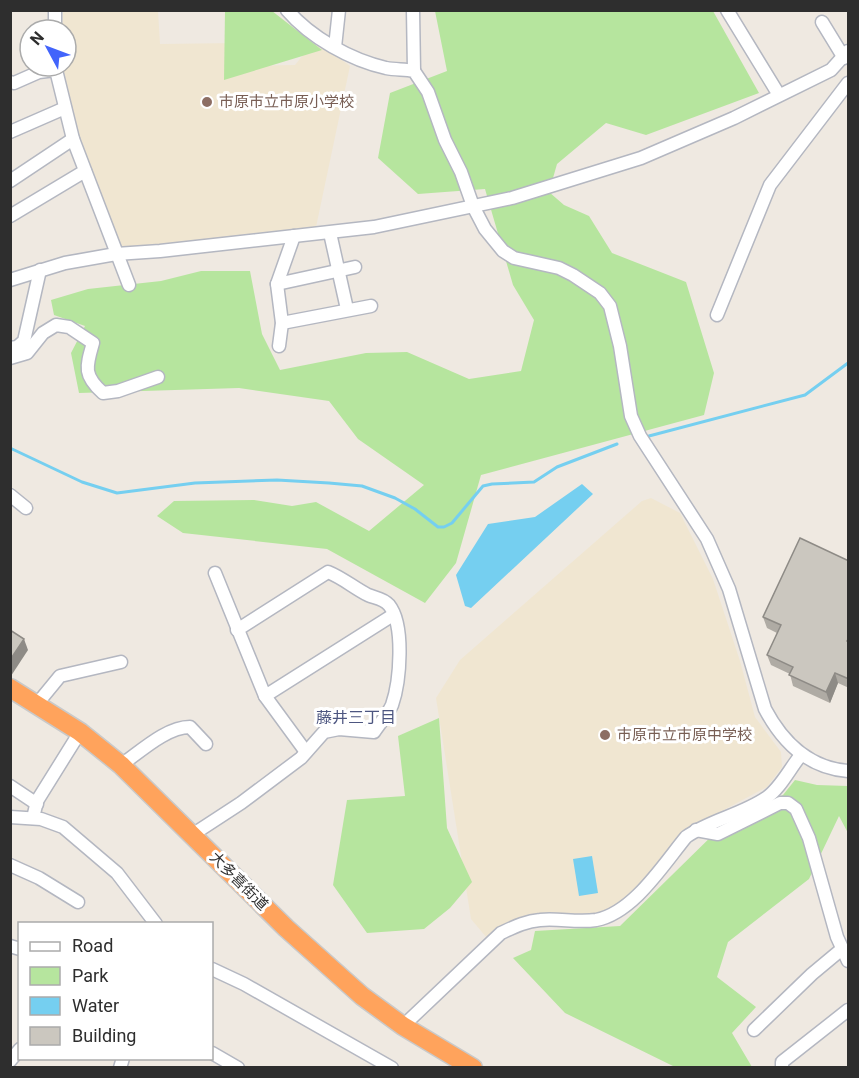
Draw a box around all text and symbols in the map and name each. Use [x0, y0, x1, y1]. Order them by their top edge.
north arrow [18, 18, 78, 78]
text: N [26, 28, 48, 49]
place label: 市原市立市原小学校 [219, 93, 354, 111]
marker: 市原市立市原小学校 [200, 95, 214, 109]
district label: 藤井三丁目 [316, 708, 396, 727]
place label: 市原市立市原中学校 [617, 726, 752, 744]
marker: 市原市立市原中学校 [598, 728, 612, 742]
street label: 大多喜街道 [206, 848, 272, 914]
legend [18, 922, 213, 1060]
text: Road [72, 935, 113, 956]
text: Park [72, 965, 109, 986]
text: Water [72, 995, 119, 1016]
text: Building [72, 1025, 136, 1046]

